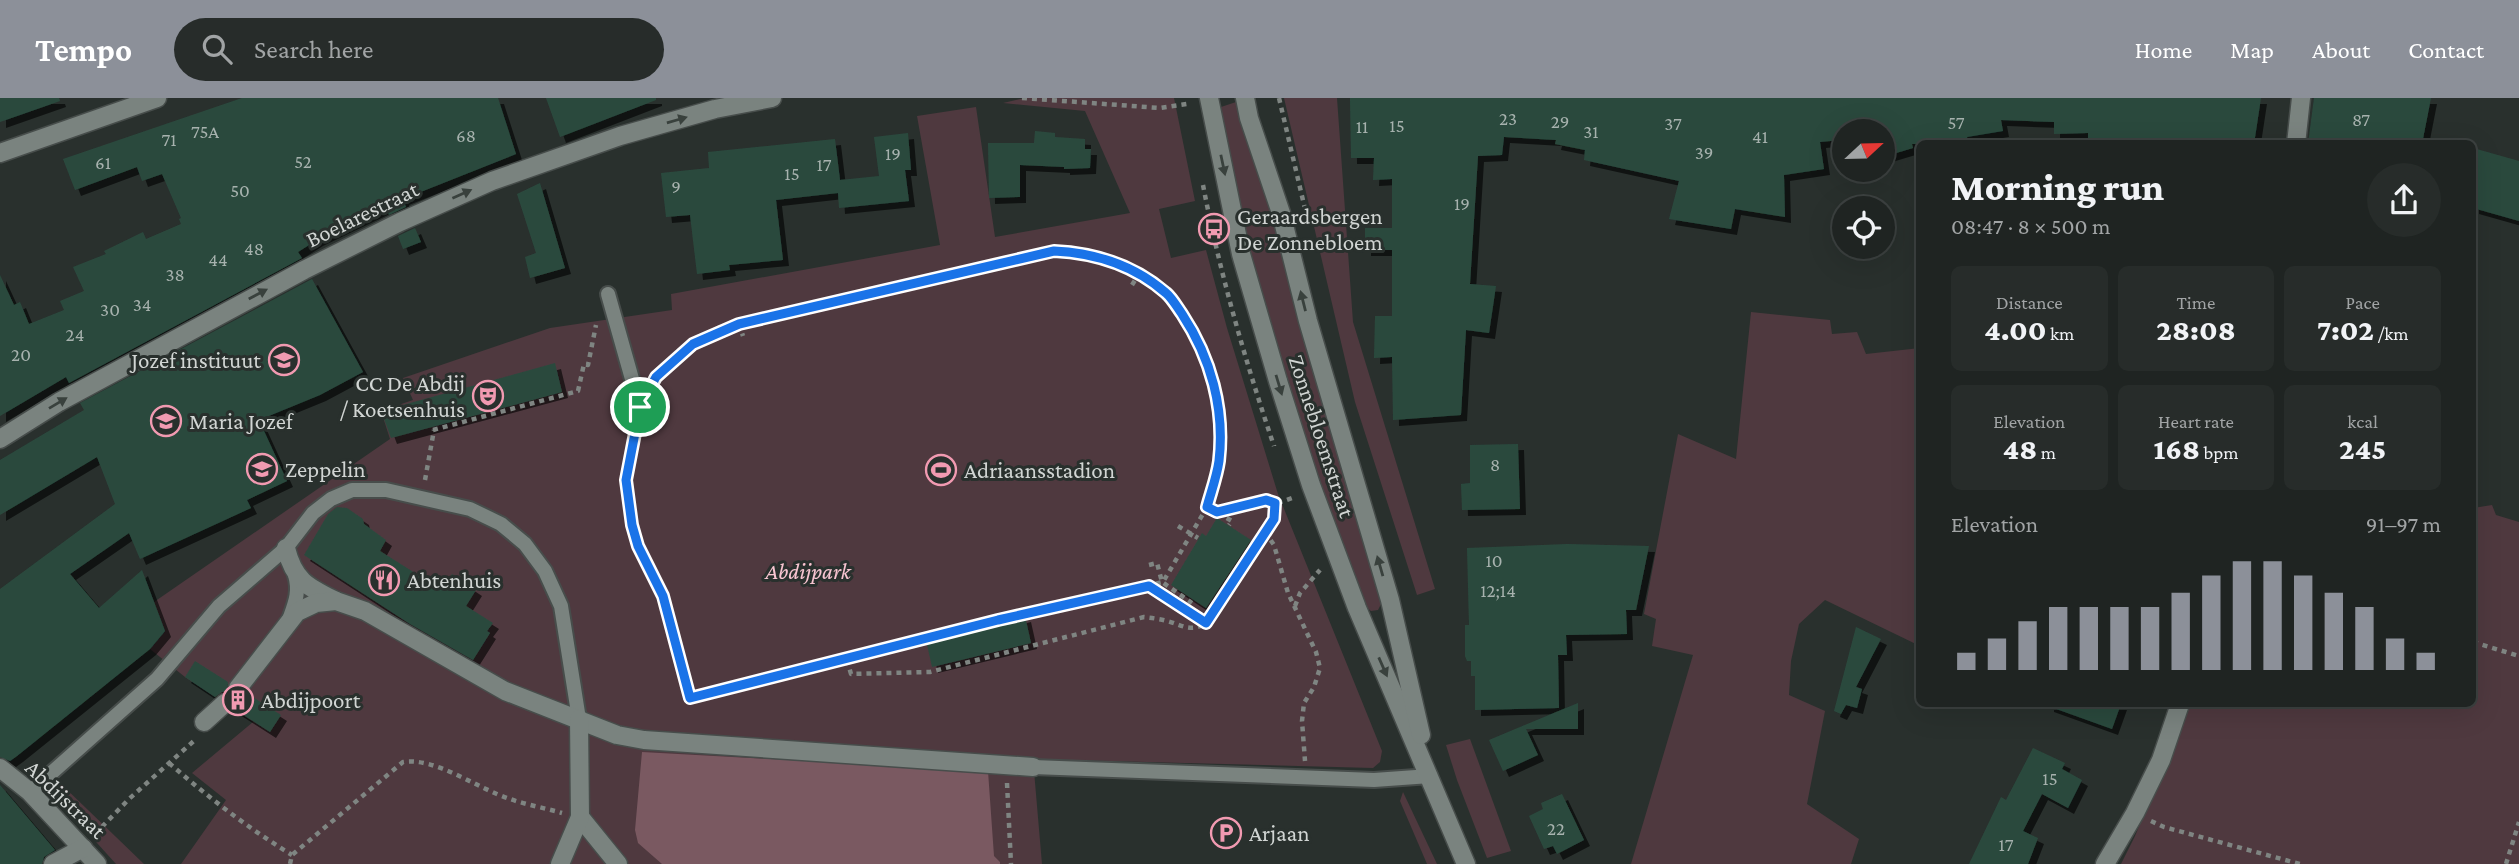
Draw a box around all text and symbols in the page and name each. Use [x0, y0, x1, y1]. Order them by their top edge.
search box [174, 18, 664, 81]
icon: search [198, 30, 236, 68]
text: Tempo [35, 31, 132, 68]
text: Search here [254, 35, 373, 64]
text: Home [2135, 36, 2192, 63]
text: Map [2230, 36, 2274, 63]
text: About [2312, 36, 2370, 63]
text: Contact [2408, 36, 2484, 63]
house number: 23 [1499, 108, 1517, 129]
house number: 87 [2352, 109, 2370, 130]
house number: 29 [1551, 111, 1569, 132]
house number: 57 [1947, 112, 1965, 133]
house number: 37 [1664, 113, 1682, 134]
one-way arrow [666, 114, 687, 124]
house number: 15 [1389, 115, 1405, 136]
house number: 11 [1356, 116, 1368, 137]
north arrow [1832, 119, 1895, 182]
map controls [1832, 119, 1895, 259]
house number: 75A [191, 121, 219, 142]
house number: 31 [1583, 121, 1599, 142]
house number: 68 [456, 125, 476, 146]
house number: 41 [1752, 126, 1768, 147]
house number: 71 [161, 129, 177, 150]
house number: 39 [1695, 142, 1713, 163]
house number: 19 [885, 143, 901, 164]
house number: 52 [294, 151, 312, 172]
house number: 61 [95, 152, 111, 173]
house number: 17 [816, 154, 832, 175]
one-way arrow [1217, 154, 1228, 176]
house number: 15 [784, 163, 800, 184]
button: share [2367, 163, 2441, 237]
text: Morning run [1951, 166, 2164, 208]
street label: Boelarestraat [302, 175, 423, 252]
house number: 9 [671, 176, 681, 197]
house number: 50 [230, 180, 250, 201]
one-way arrow [452, 188, 472, 200]
house number: 19 [1454, 193, 1470, 214]
button: locate [1832, 196, 1895, 259]
place label: Geraardsbergen De Zonnebloem [1237, 203, 1383, 255]
bus stop icon: Geraardsbergen De Zonnebloem [1197, 212, 1231, 246]
text: 08:47 · 8 × 500 m [1951, 213, 2110, 239]
house number: 48 [244, 238, 264, 259]
house number: 44 [208, 249, 228, 270]
house number: 38 [165, 264, 185, 285]
one-way arrow [248, 288, 267, 300]
one-way arrow [1297, 290, 1308, 312]
text: Distance [1996, 292, 2063, 313]
text: Time [2177, 292, 2215, 313]
text: Pace [2346, 292, 2380, 313]
house number: 34 [133, 294, 151, 315]
house number: 30 [100, 299, 120, 320]
text: 4.00 [1984, 313, 2046, 346]
text: 28:08 [2156, 313, 2236, 346]
text: 7:02 [2317, 313, 2374, 346]
text: km [2046, 323, 2074, 344]
text: /km [2374, 323, 2409, 344]
house number: 24 [66, 324, 84, 345]
school or university icon: Jozef instituut [267, 343, 301, 377]
house number: 20 [11, 344, 31, 365]
place label: Jozef instituut [129, 347, 261, 373]
street label: Zonnebloemstraat [1283, 352, 1361, 521]
place label: CC De Abdij / Koetsenhuis [340, 370, 465, 422]
one-way arrow [1274, 375, 1285, 396]
pin [610, 377, 670, 437]
theatre icon: CC De Abdij / Koetsenhuis [471, 379, 505, 413]
icon: arrive [621, 388, 659, 426]
one-way arrow [48, 397, 68, 409]
school or university icon: Maria Jozef [149, 404, 183, 438]
place label: Maria Jozef [189, 408, 294, 434]
text: Elevation [1993, 411, 2065, 432]
text: Heart rate [2158, 411, 2234, 432]
text: kcal [2347, 411, 2378, 432]
text: 48 [2003, 432, 2037, 465]
text: 168 [2153, 432, 2200, 465]
text: 245 [2339, 432, 2386, 465]
text: m [2037, 442, 2056, 463]
text: bpm [2200, 442, 2239, 463]
school or university icon: Zeppelin [245, 452, 279, 486]
sports icon: Adriaansstadion [924, 453, 958, 487]
house number: 8 [1490, 454, 1500, 475]
place label: Zeppelin [285, 456, 366, 482]
place label: Adriaansstadion [964, 457, 1115, 483]
text: Elevation [1951, 511, 2038, 537]
text: 91–97 m [2366, 511, 2441, 537]
house number: 10 [1485, 550, 1503, 571]
one-way arrow [1375, 556, 1385, 577]
park label: Abdijpark [764, 558, 852, 585]
restaurant icon: Abtenhuis [367, 563, 401, 597]
place label: Abtenhuis [407, 567, 501, 593]
house number: 12;14 [1480, 580, 1516, 601]
one-way arrow [1378, 657, 1389, 678]
building icon: Abdijpoort [221, 683, 255, 717]
place label: Abdijpoort [261, 687, 361, 713]
street label: Abdijstraat [20, 754, 112, 844]
house number: 15 [2042, 768, 2058, 789]
parking icon: Arjaan [1209, 816, 1243, 850]
house number: 22 [1547, 818, 1565, 839]
place label: Arjaan [1249, 820, 1310, 846]
house number: 17 [1998, 834, 2014, 855]

